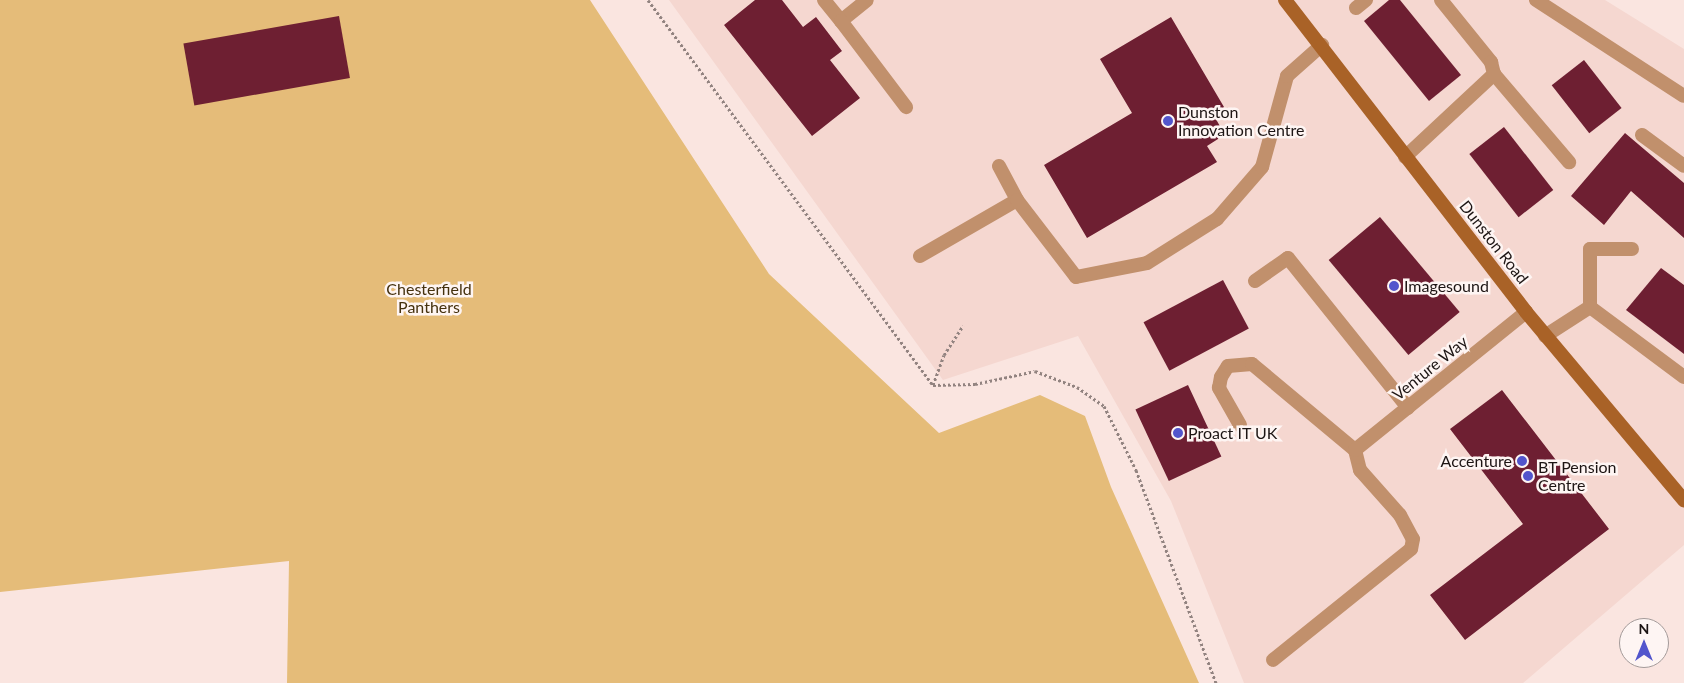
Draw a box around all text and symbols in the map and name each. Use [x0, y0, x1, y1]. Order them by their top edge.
place label: Dunston Innovation Centre [1178, 102, 1304, 140]
marker: Dunston Innovation Centre [1162, 115, 1174, 127]
street label: Dunston Road [1456, 197, 1532, 287]
place label: Imagesound [1404, 276, 1489, 296]
park label: Chesterfield Panthers [386, 279, 472, 317]
marker: Imagesound [1388, 280, 1400, 292]
street label: Venture Way [1388, 332, 1472, 404]
place label: Proact IT UK [1188, 423, 1278, 443]
marker: Proact IT UK [1172, 427, 1184, 439]
place label: Accenture [1441, 451, 1512, 471]
marker: Accenture [1516, 455, 1528, 467]
place label: BT Pension Centre [1538, 457, 1617, 495]
marker: BT Pension Centre [1522, 470, 1534, 482]
north arrow [1619, 618, 1669, 668]
text: N [1639, 620, 1649, 637]

